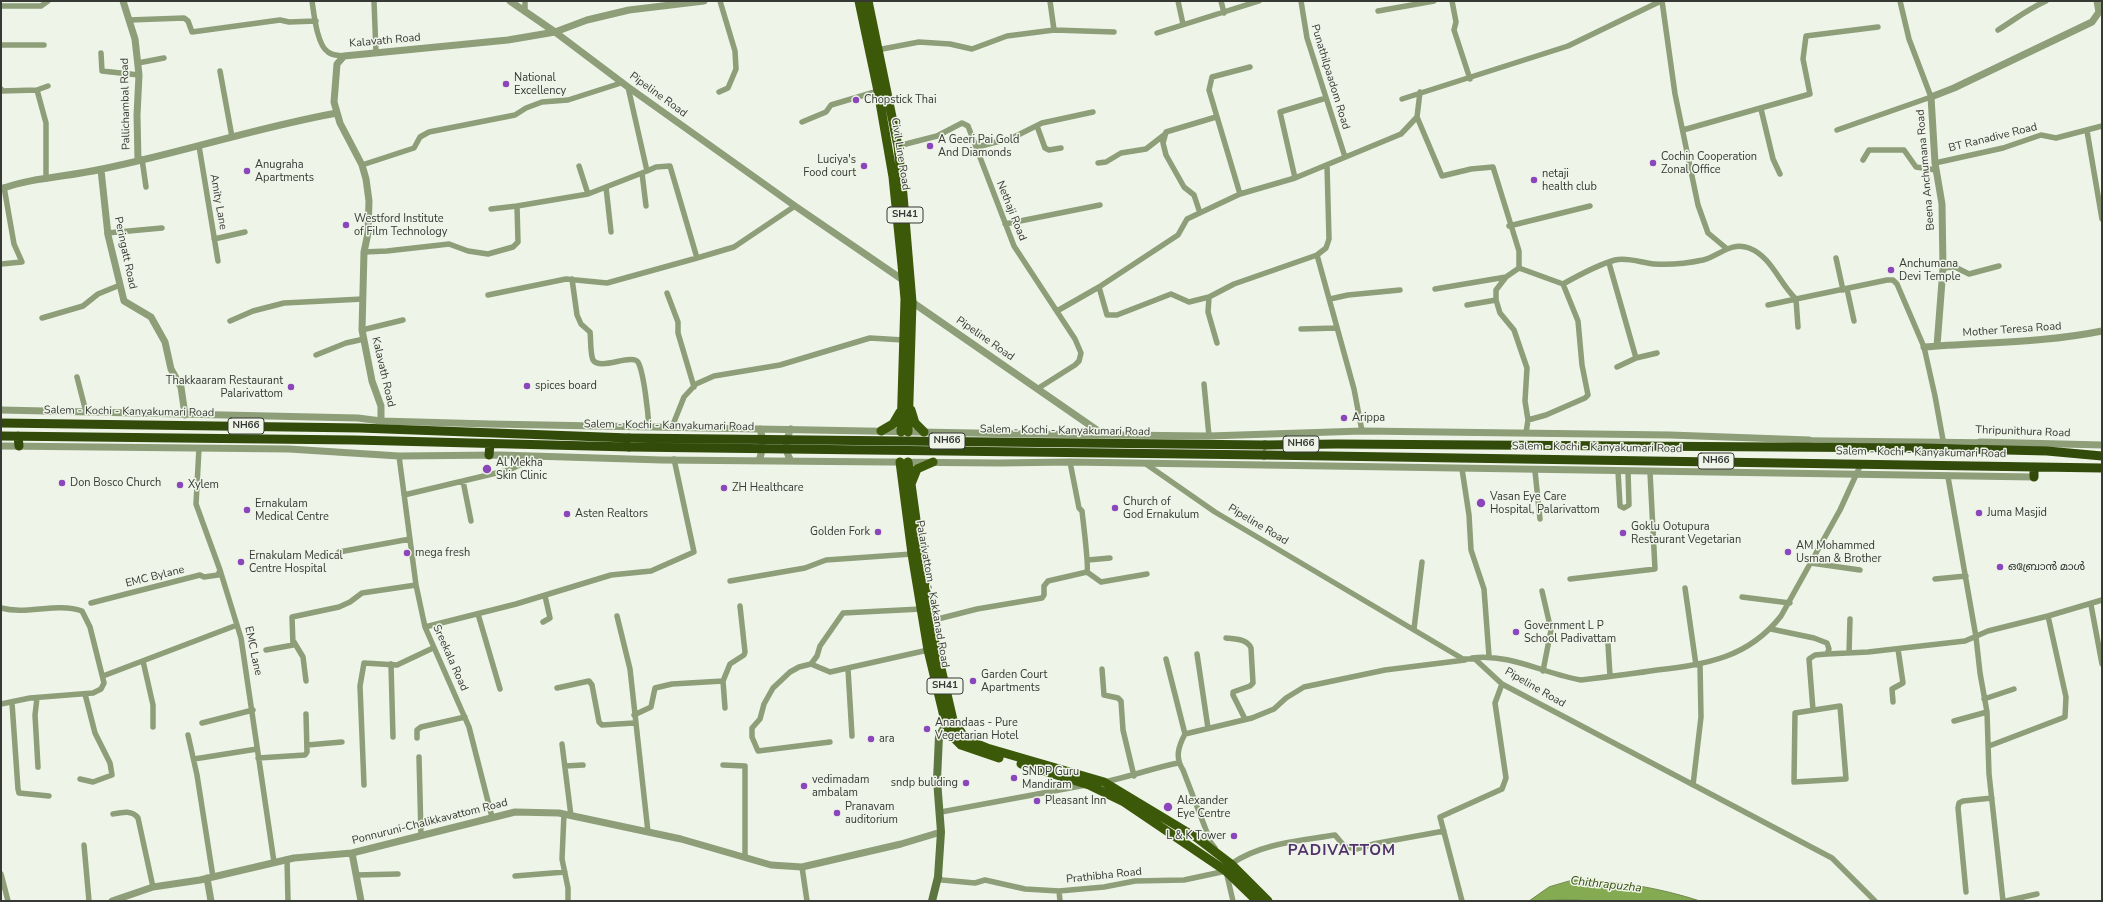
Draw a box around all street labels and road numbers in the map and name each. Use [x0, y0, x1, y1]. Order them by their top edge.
street label: Punathilpaadom Road [1308, 23, 1352, 131]
street label: Kalavath Road [349, 31, 421, 51]
street label: Pallichambal Road [119, 58, 133, 150]
street label: Pipeline Road [627, 70, 689, 120]
street label: Beena Anchumana Road [1914, 109, 1938, 231]
street label: Civil Line Road [888, 117, 912, 191]
street label: BT Ranadive Road [1947, 121, 2039, 155]
street label: Amity Lane [207, 173, 229, 231]
street label: Nethaji Road [993, 179, 1029, 243]
road number: SH41 [887, 207, 923, 223]
street label: Peringatt Road [111, 216, 139, 290]
street label: Pipeline Road [953, 314, 1017, 364]
street label: Mother Teresa Road [1962, 320, 2062, 340]
street label: Kalavath Road [369, 336, 397, 408]
street label: Salem - Kochi - Kanyakumari Road [44, 404, 214, 420]
road number: NH66 [228, 418, 264, 434]
street label: Salem - Kochi - Kanyakumari Road [584, 418, 754, 434]
street label: Salem - Kochi - Kanyakumari Road [980, 423, 1150, 439]
street label: Thripunithura Road [1975, 424, 2071, 440]
road number: NH66 [929, 433, 965, 449]
road number: NH66 [1283, 436, 1319, 452]
street label: Salem - Kochi - Kanyakumari Road [1512, 440, 1682, 456]
street label: Salem - Kochi - Kanyakumari Road [1836, 445, 2006, 461]
road number: NH66 [1698, 453, 1734, 469]
street label: Pipeline Road [1225, 502, 1291, 548]
street label: Palarivattom - Kakkanad Road [913, 519, 951, 669]
street label: EMC Bylane [124, 563, 186, 591]
street label: Sreekala Road [430, 623, 470, 693]
street label: EMC Lane [241, 625, 265, 677]
street label: Pipeline Road [1502, 665, 1568, 711]
road number: SH41 [927, 678, 963, 694]
street label: Ponnuruni-Chalikkavattom Road [351, 796, 509, 848]
street label: Prathibha Road [1065, 865, 1143, 887]

